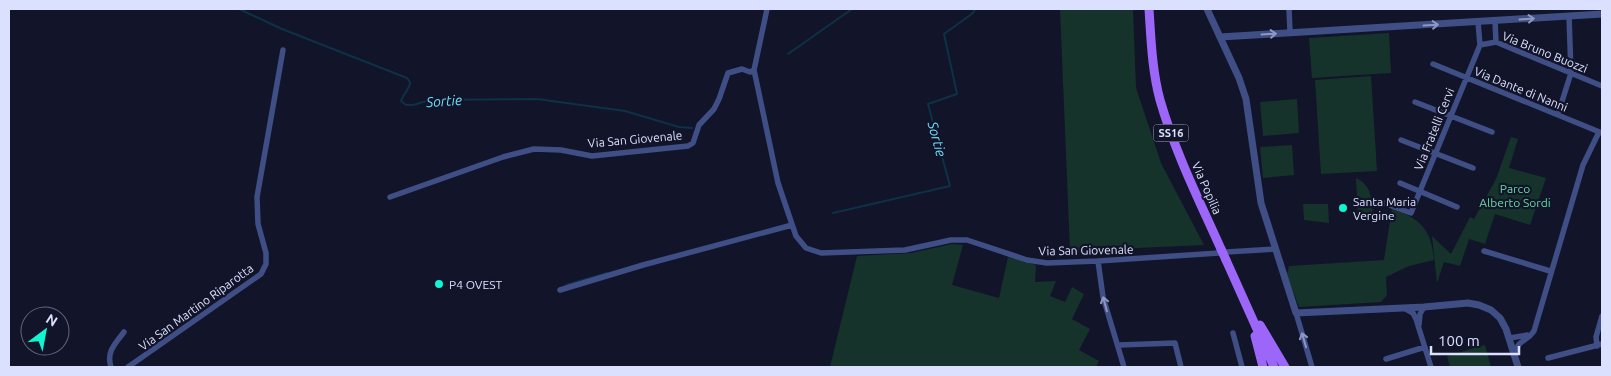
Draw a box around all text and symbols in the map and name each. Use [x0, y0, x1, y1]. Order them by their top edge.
one-way arrow [1519, 14, 1535, 23]
one-way arrow [1423, 20, 1439, 29]
one-way arrow [1261, 29, 1277, 38]
street label: Via Bruno Buozzi [1500, 29, 1590, 75]
street label: Via Dante di Nanni [1472, 64, 1570, 114]
street label: Via Fratelli Cervi [1412, 86, 1456, 172]
water label: Sortie [424, 92, 463, 110]
water label: Sortie [924, 119, 949, 158]
road number: SS16 [1154, 125, 1188, 142]
street label: Via San Giovenale [587, 128, 683, 150]
street label: Via Popilia [1190, 160, 1224, 216]
park label: Parco Alberto Sordi [1479, 182, 1551, 209]
place label: Santa Maria Vergine [1353, 195, 1416, 222]
marker: Santa Maria Vergine [1337, 202, 1349, 214]
street label: Via San Giovenale [1038, 243, 1134, 257]
street label: Via San Martino Riparotta [136, 261, 256, 353]
marker: P4 OVEST [433, 278, 445, 290]
place label: P4 OVEST [449, 278, 502, 291]
one-way arrow [1100, 297, 1110, 313]
north arrow [20, 306, 70, 356]
text: N [43, 310, 61, 330]
scale bar [1431, 324, 1518, 356]
text: 100 m [1438, 332, 1480, 349]
one-way arrow [1299, 333, 1309, 349]

